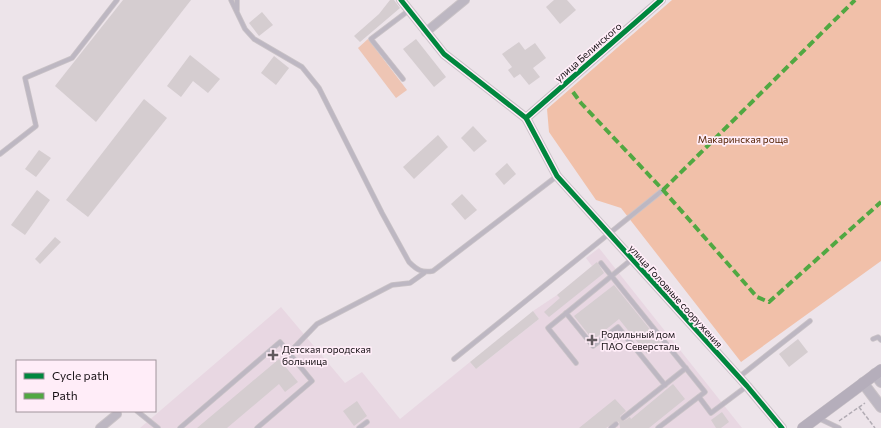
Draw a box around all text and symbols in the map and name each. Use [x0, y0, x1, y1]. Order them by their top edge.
street label: улица Белинского [552, 20, 624, 84]
park label: Макаринская роща [698, 133, 788, 145]
street label: улица Головные сооружения [626, 242, 726, 350]
place label: Родильный дом ПАО Северсталь [601, 328, 679, 352]
marker: Родильный дом ПАО Северсталь [586, 334, 598, 346]
place label: Детская городская больница [282, 343, 371, 367]
marker: Детская городская больница [267, 349, 279, 361]
legend [16, 360, 156, 412]
text: Cycle path [52, 368, 109, 382]
text: Path [52, 388, 78, 402]

